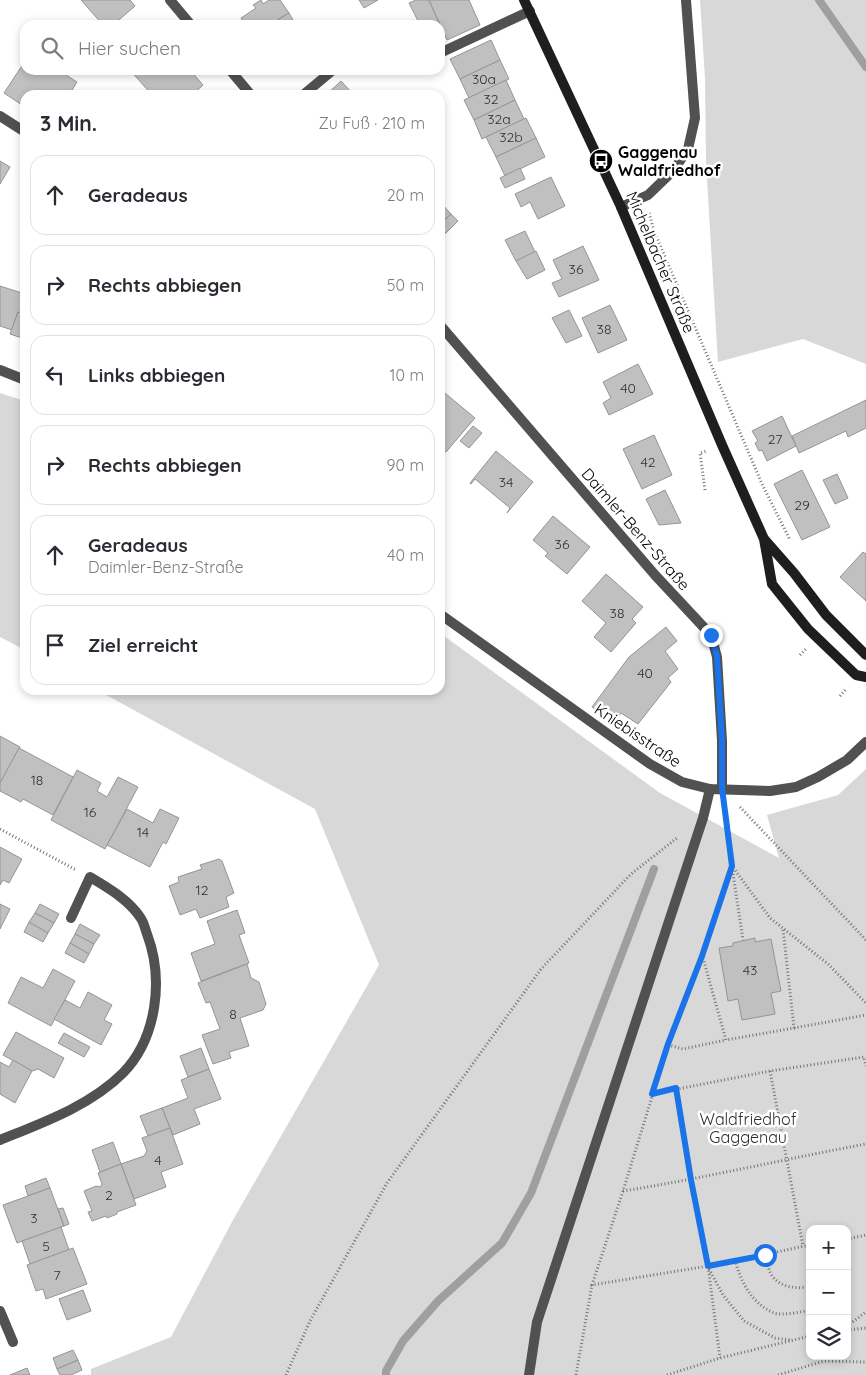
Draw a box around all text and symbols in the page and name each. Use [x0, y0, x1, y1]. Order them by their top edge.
search box [20, 20, 445, 75]
icon: search [38, 34, 66, 62]
text: Hier suchen [78, 36, 181, 60]
house number: 30a [472, 70, 496, 88]
house number: 32 [483, 90, 499, 108]
text: 3 Min. [40, 110, 97, 136]
house number: 32a [487, 110, 511, 128]
text: Zu Fuß · 210 m [319, 113, 425, 133]
house number: 32b [499, 128, 523, 146]
place label: Gaggenau Waldfriedhof [618, 142, 721, 180]
bus stop icon: Gaggenau Waldfriedhof [588, 148, 614, 174]
icon: ahead [41, 181, 69, 209]
text: Geradeaus [88, 183, 188, 207]
text: 20 m [387, 185, 424, 205]
street label: Michelbacher Straße [622, 188, 700, 336]
house number: 36 [569, 260, 584, 278]
icon: right [41, 271, 69, 299]
text: Rechts abbiegen [88, 273, 241, 297]
text: 50 m [387, 275, 424, 295]
house number: 38 [597, 320, 611, 338]
icon: left [41, 361, 69, 389]
text: Links abbiegen [88, 363, 225, 387]
text: 10 m [390, 365, 424, 385]
house number: 40 [620, 379, 636, 397]
house number: 27 [768, 430, 782, 448]
icon: right [41, 451, 69, 479]
text: Rechts abbiegen [88, 453, 241, 477]
house number: 42 [640, 453, 656, 471]
text: 90 m [387, 455, 424, 475]
street label: Daimler-Benz-Straße [577, 464, 695, 594]
house number: 34 [499, 473, 513, 491]
house number: 29 [794, 496, 810, 514]
text: Geradeaus [88, 533, 188, 557]
house number: 36 [555, 535, 570, 553]
icon: ahead [41, 541, 69, 569]
text: 40 m [387, 545, 424, 565]
text: Daimler-Benz-Straße [88, 557, 244, 577]
house number: 38 [610, 604, 624, 622]
route end [700, 624, 723, 647]
icon: arrive [41, 631, 69, 659]
text: Ziel erreicht [88, 633, 198, 657]
house number: 40 [637, 664, 653, 682]
street label: Kniebisstraße [591, 699, 685, 771]
house number: 18 [31, 771, 43, 789]
house number: 16 [84, 803, 97, 821]
house number: 14 [137, 823, 149, 841]
house number: 12 [196, 881, 209, 899]
house number: 43 [743, 961, 757, 979]
house number: 8 [229, 1005, 237, 1023]
park label: Waldfriedhof Gaggenau [700, 1109, 797, 1147]
house number: 4 [154, 1151, 162, 1169]
house number: 2 [105, 1186, 113, 1204]
house number: 3 [30, 1209, 38, 1227]
map controls [806, 1225, 851, 1360]
button: + [806, 1225, 851, 1270]
house number: 5 [42, 1237, 50, 1255]
route start [754, 1244, 777, 1267]
house number: 7 [53, 1266, 61, 1284]
button: − [806, 1270, 851, 1315]
button: layers [806, 1315, 851, 1360]

